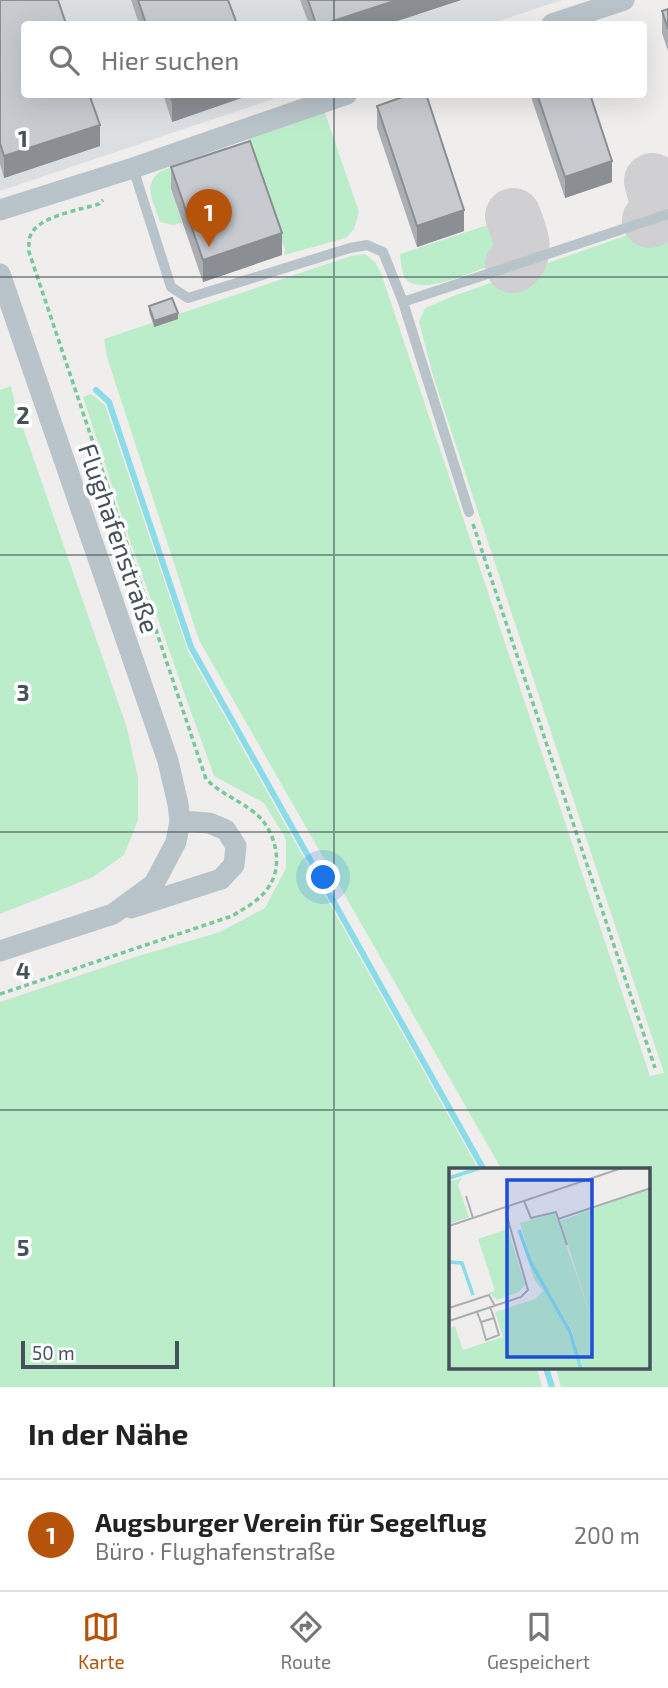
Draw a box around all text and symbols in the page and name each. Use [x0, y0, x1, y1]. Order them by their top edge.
search box [21, 21, 647, 98]
icon: search [45, 41, 83, 79]
text: Hier suchen [101, 44, 239, 75]
text: 1 [18, 124, 28, 152]
pin: 1 [186, 189, 232, 247]
text: 2 [16, 401, 30, 429]
street label: Flughafenstraße [73, 439, 167, 637]
text: 3 [16, 678, 30, 706]
your location [306, 860, 340, 894]
text: 4 [16, 956, 30, 984]
inset map [449, 1168, 650, 1370]
text: 5 [17, 1233, 29, 1261]
scale bar [21, 1338, 178, 1370]
text: 50 m [32, 1341, 75, 1364]
text: In der Nähe [28, 1415, 189, 1451]
text: Augsburger Verein für Segelflug [95, 1506, 487, 1537]
text: 1 [46, 1521, 56, 1549]
text: 200 m [574, 1521, 640, 1549]
text: Büro · Flughafenstraße [95, 1537, 336, 1565]
tab: Karte [78, 1608, 125, 1673]
tab: Route [280, 1608, 331, 1673]
tab: Gespeichert [487, 1608, 590, 1673]

